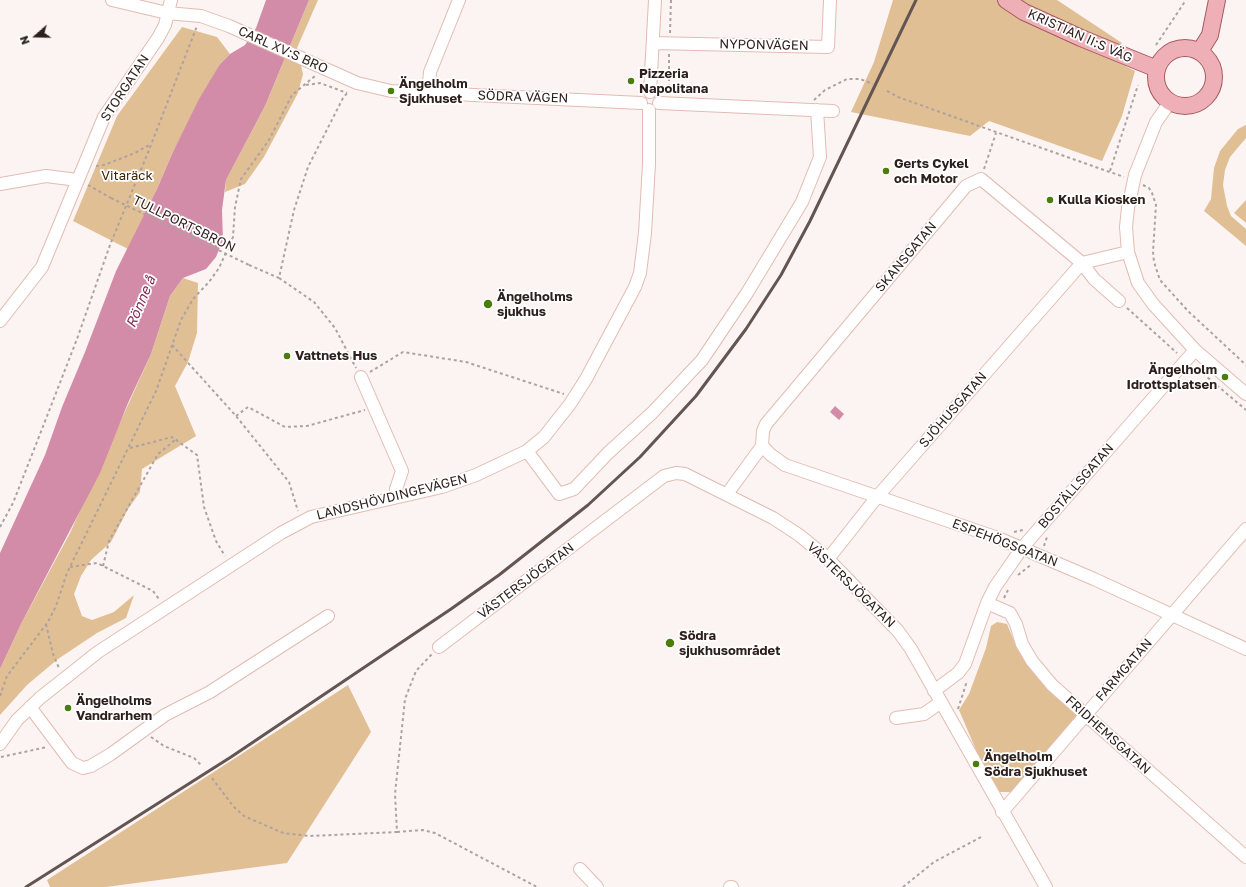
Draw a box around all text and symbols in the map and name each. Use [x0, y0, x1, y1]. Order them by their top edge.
street label: KRISTIAN II:S VÄG [1025, 6, 1135, 66]
north arrow [16, 16, 56, 56]
street label: CARL XV:S BRO [236, 23, 330, 77]
text: N [17, 34, 32, 46]
street label: NYPONVÄGEN [719, 36, 809, 54]
street label: STORGATAN [98, 52, 152, 124]
place label: Pizzeria Napolitana [639, 66, 708, 97]
place label: Ängelholm Sjukhuset [399, 76, 468, 107]
marker: Pizzeria Napolitana [626, 76, 636, 86]
marker: Ängelholm Sjukhuset [386, 86, 396, 96]
street label: SÖDRA VÄGEN [477, 88, 569, 106]
place label: Gerts Cykel och Motor [894, 156, 969, 187]
marker: Gerts Cykel och Motor [881, 166, 891, 176]
park label: Vitaräck [101, 168, 153, 184]
street label: TULLPORTSBRON [130, 192, 238, 256]
place label: Kulla Kiosken [1058, 192, 1145, 208]
marker: Kulla Kiosken [1045, 195, 1055, 205]
street label: SKANSGATAN [872, 219, 940, 295]
water label: Rönne å [123, 274, 159, 330]
place label: Ängelholms sjukhus [497, 289, 573, 320]
marker: Ängelholms sjukhus [482, 298, 494, 310]
place label: Vattnets Hus [295, 348, 377, 364]
marker: Vattnets Hus [282, 351, 292, 361]
place label: Ängelholm Idrottsplatsen [1127, 362, 1217, 393]
street label: SJÖHUSGATAN [916, 369, 990, 451]
marker: Ängelholm Idrottsplatsen [1220, 372, 1230, 382]
street label: BOSTÄLLSGATAN [1035, 440, 1117, 532]
street label: LANDSHÖVDINGEVÄGEN [315, 471, 469, 523]
street label: ESPEHÖGSGATAN [950, 516, 1060, 570]
street label: VÄSTERSJÖGATAN [804, 539, 898, 631]
street label: VÄSTERSJÖGATAN [475, 540, 577, 622]
place label: Södra sjukhusområdet [679, 628, 780, 659]
street label: FARMGATAN [1093, 635, 1155, 705]
marker: Södra sjukhusområdet [664, 637, 676, 649]
place label: Ängelholms Vandrarhem [76, 693, 152, 724]
street label: FRIDHEMSGATAN [1062, 693, 1154, 777]
marker: Ängelholms Vandrarhem [63, 703, 73, 713]
place label: Ängelholm Södra Sjukhuset [984, 749, 1087, 780]
marker: Ängelholm Södra Sjukhuset [971, 759, 981, 769]

